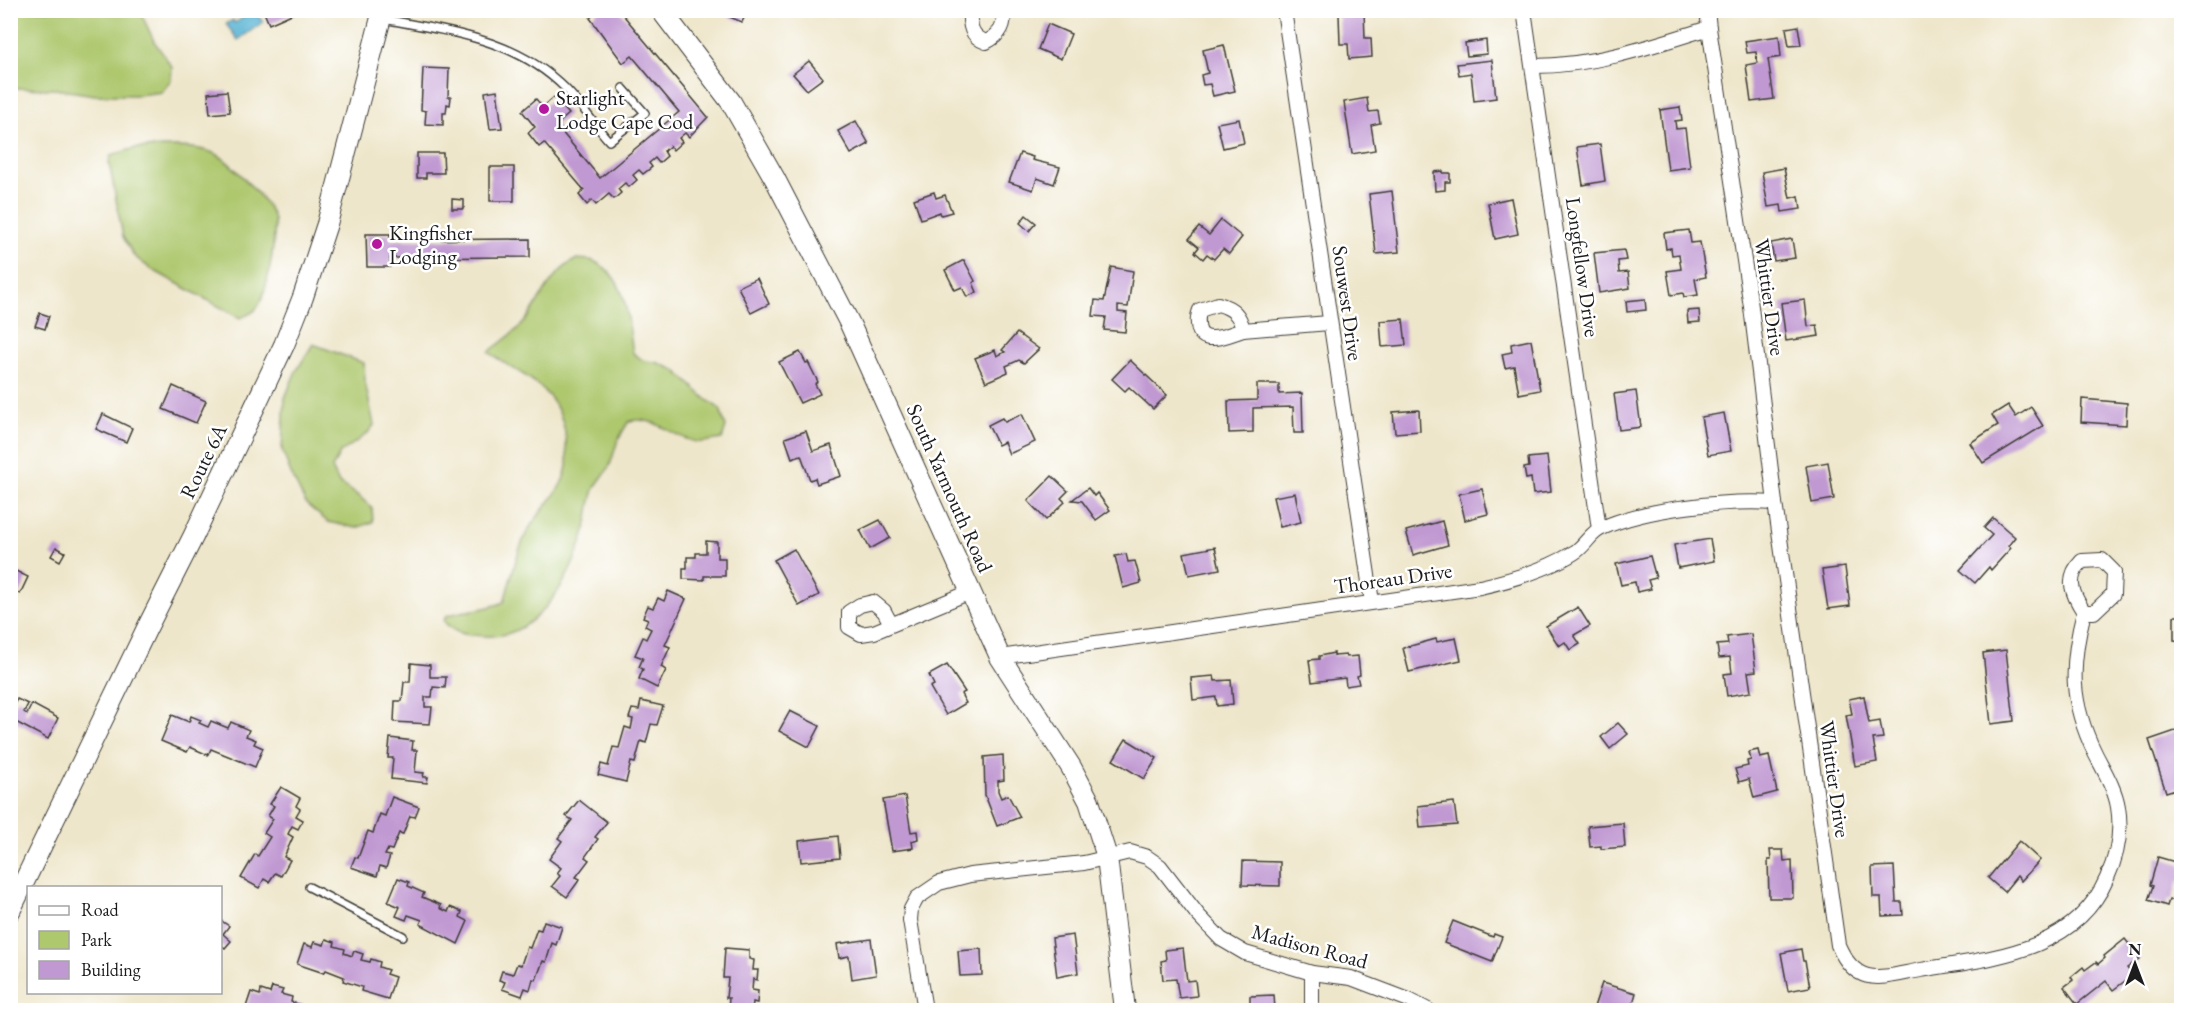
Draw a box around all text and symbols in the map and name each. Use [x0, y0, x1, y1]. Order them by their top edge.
place label: Starlight Lodge Cape Cod [556, 84, 694, 135]
marker: Starlight Lodge Cape Cod [537, 102, 551, 116]
street label: Longfellow Drive [1560, 195, 1606, 339]
place label: Kingfisher Lodging [389, 219, 472, 270]
marker: Kingfisher Lodging [370, 237, 384, 251]
street label: Whittier Drive [1748, 237, 1792, 357]
street label: Souwest Drive [1327, 244, 1369, 362]
street label: South Yarmouth Road [901, 400, 999, 577]
street label: Route 6A [173, 419, 233, 503]
street label: Thoreau Drive [1332, 556, 1454, 600]
street label: Whittier Drive [1813, 719, 1857, 839]
legend [27, 886, 222, 994]
text: Road [81, 898, 120, 921]
street label: Madison Road [1249, 918, 1371, 975]
text: Park [81, 928, 112, 951]
north arrow [2105, 934, 2165, 994]
text: N [2129, 939, 2142, 960]
text: Building [81, 958, 141, 981]

